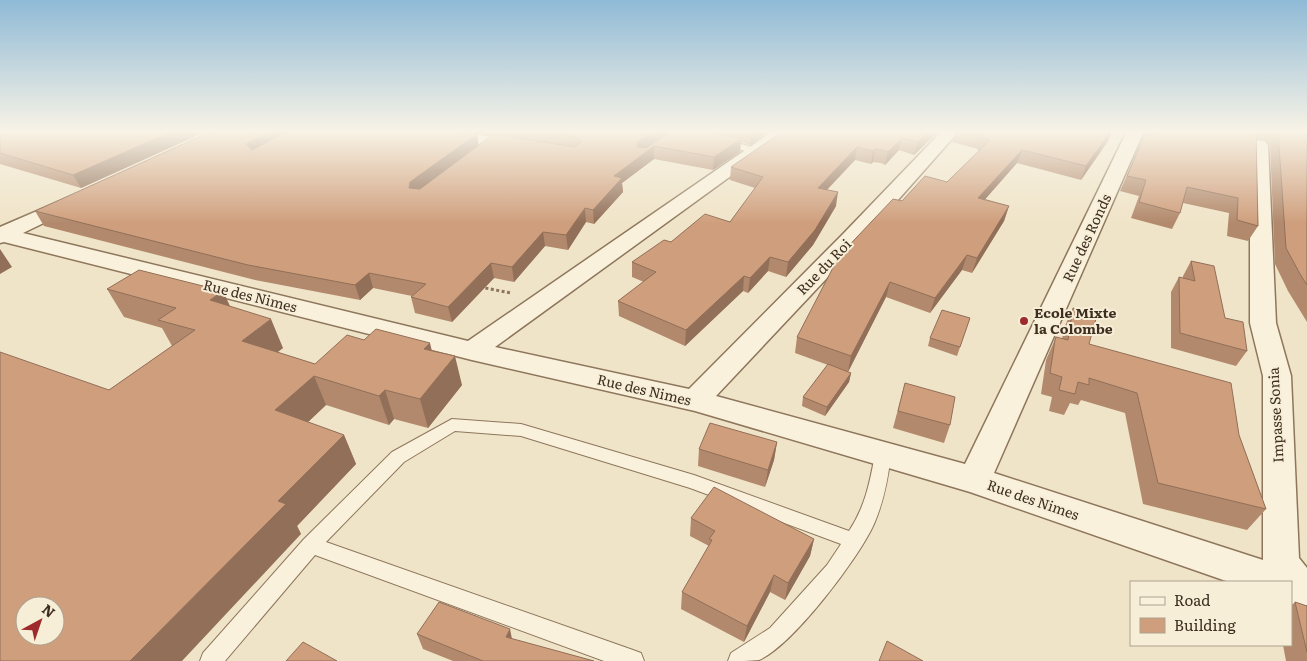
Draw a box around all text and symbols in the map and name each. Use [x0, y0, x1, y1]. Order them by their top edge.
street label: Rue des Ronds [1057, 190, 1115, 285]
street label: Rue du Roi [791, 234, 855, 299]
street label: Rue des Nimes [201, 274, 299, 316]
place label: Ecole Mixte la Colombe [1034, 302, 1116, 338]
marker: Ecole Mixte la Colombe [1018, 315, 1030, 327]
street label: Impasse Sonia [1262, 366, 1287, 463]
street label: Rue des Nimes [595, 368, 693, 410]
street label: Rue des Nimes [985, 474, 1082, 524]
legend [1130, 581, 1292, 646]
text: Road [1174, 588, 1210, 611]
north arrow [15, 596, 65, 646]
text: N [38, 599, 60, 622]
text: Building [1174, 613, 1236, 636]

